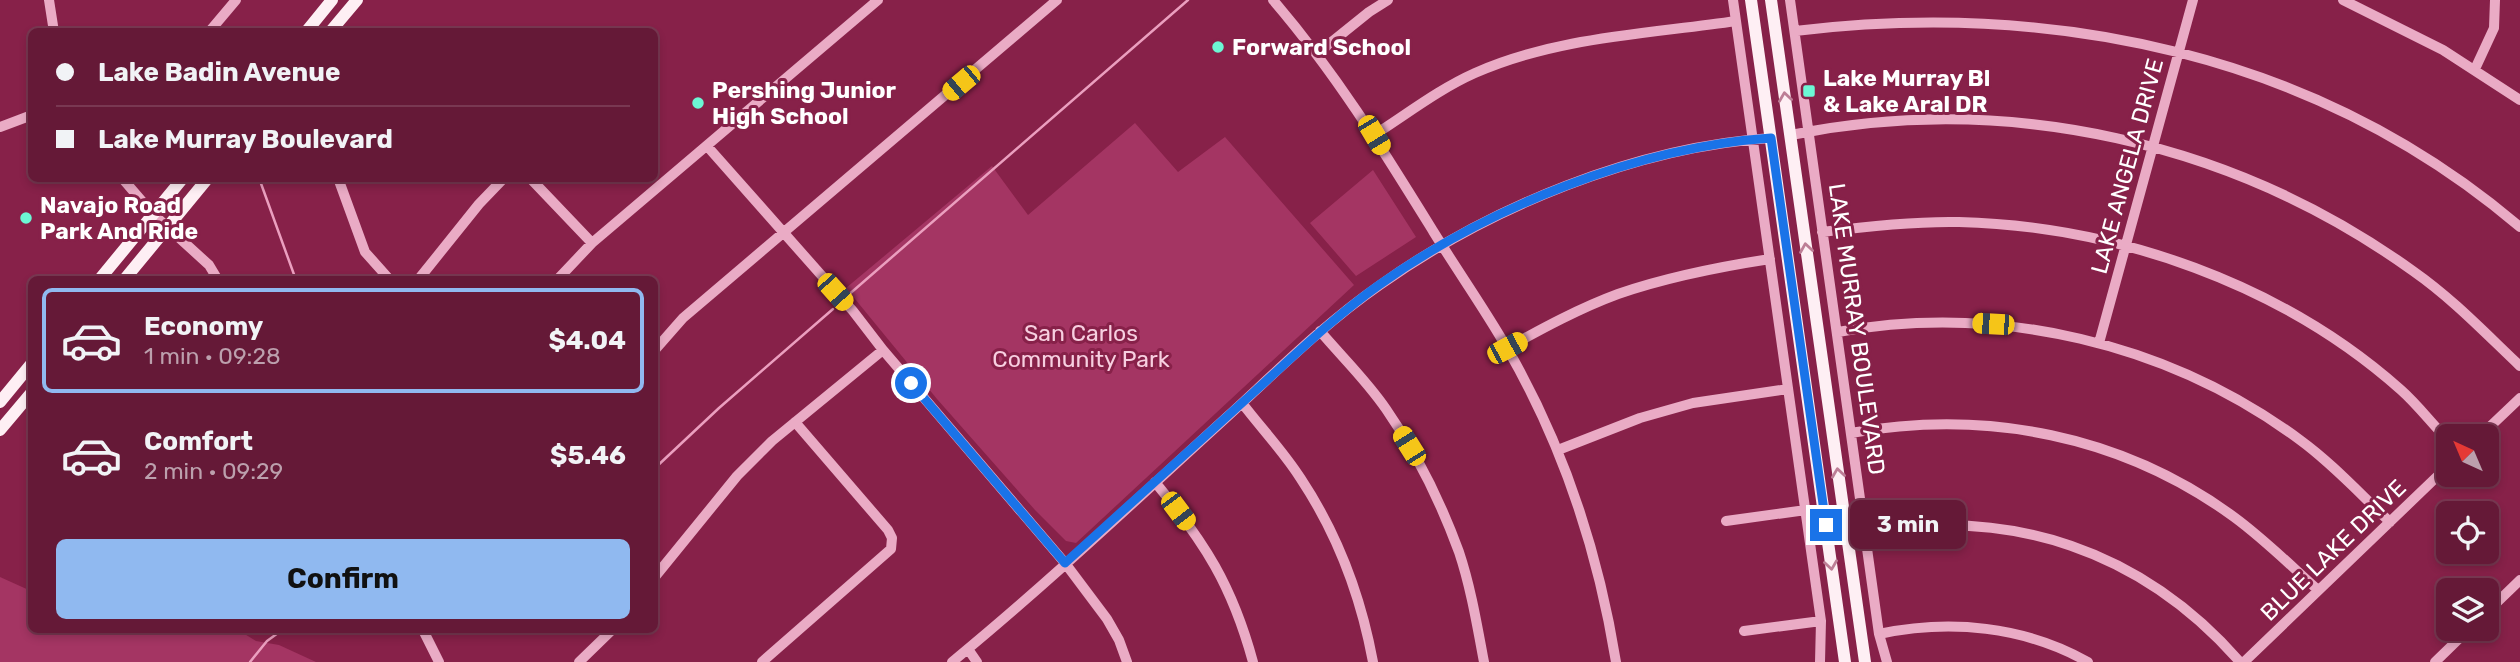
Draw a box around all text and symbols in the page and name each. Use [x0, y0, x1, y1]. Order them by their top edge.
place label: Forward School [1232, 33, 1411, 61]
marker: Forward School [1210, 39, 1226, 55]
street label: LAKE ANGELA DRIVE [2085, 55, 2169, 277]
text: Lake Badin Avenue [98, 57, 340, 88]
car [939, 61, 984, 105]
place label: Lake Murray Bl & Lake Aral DR [1823, 64, 1990, 118]
place label: Pershing Junior High School [712, 76, 897, 130]
marker: Lake Murray Bl & Lake Aral DR [1801, 83, 1817, 99]
one-way arrow [1778, 91, 1793, 103]
marker: Pershing Junior High School [690, 95, 706, 111]
car [1355, 112, 1394, 158]
text: Lake Murray Boulevard [98, 124, 393, 155]
street label: LAKE MURRAY BOULEVARD [1823, 182, 1891, 476]
place label: Navajo Road Park And Ride [40, 191, 198, 245]
marker: Navajo Road Park And Ride [18, 210, 34, 226]
one-way arrow [1799, 242, 1814, 254]
car [814, 269, 857, 315]
icon: car [60, 309, 123, 372]
text: Economy [144, 311, 263, 342]
car [1972, 312, 2015, 336]
park label: San Carlos Community Park [992, 319, 1170, 373]
text: $4.04 [548, 325, 626, 356]
car [1484, 329, 1531, 367]
text: 1 min · 09:28 [144, 342, 281, 370]
route start [895, 367, 927, 399]
car [1389, 423, 1430, 469]
icon: car [60, 424, 123, 487]
north arrow [2436, 424, 2499, 486]
map controls [2436, 424, 2499, 641]
text: Comfort [144, 426, 253, 457]
text: $5.46 [550, 440, 626, 471]
text: 2 min · 09:29 [144, 457, 283, 485]
one-way arrow [1831, 467, 1846, 479]
street label: BLUE LAKE DRIVE [2254, 473, 2412, 627]
car [1157, 488, 1200, 534]
callout: 3 min [1850, 500, 1966, 550]
button: locate [2436, 501, 2499, 564]
route end [1810, 509, 1842, 541]
text: 3 min [1877, 510, 1939, 538]
button: Confirm [56, 539, 630, 619]
one-way arrow [1823, 559, 1838, 571]
button: layers [2436, 578, 2499, 641]

